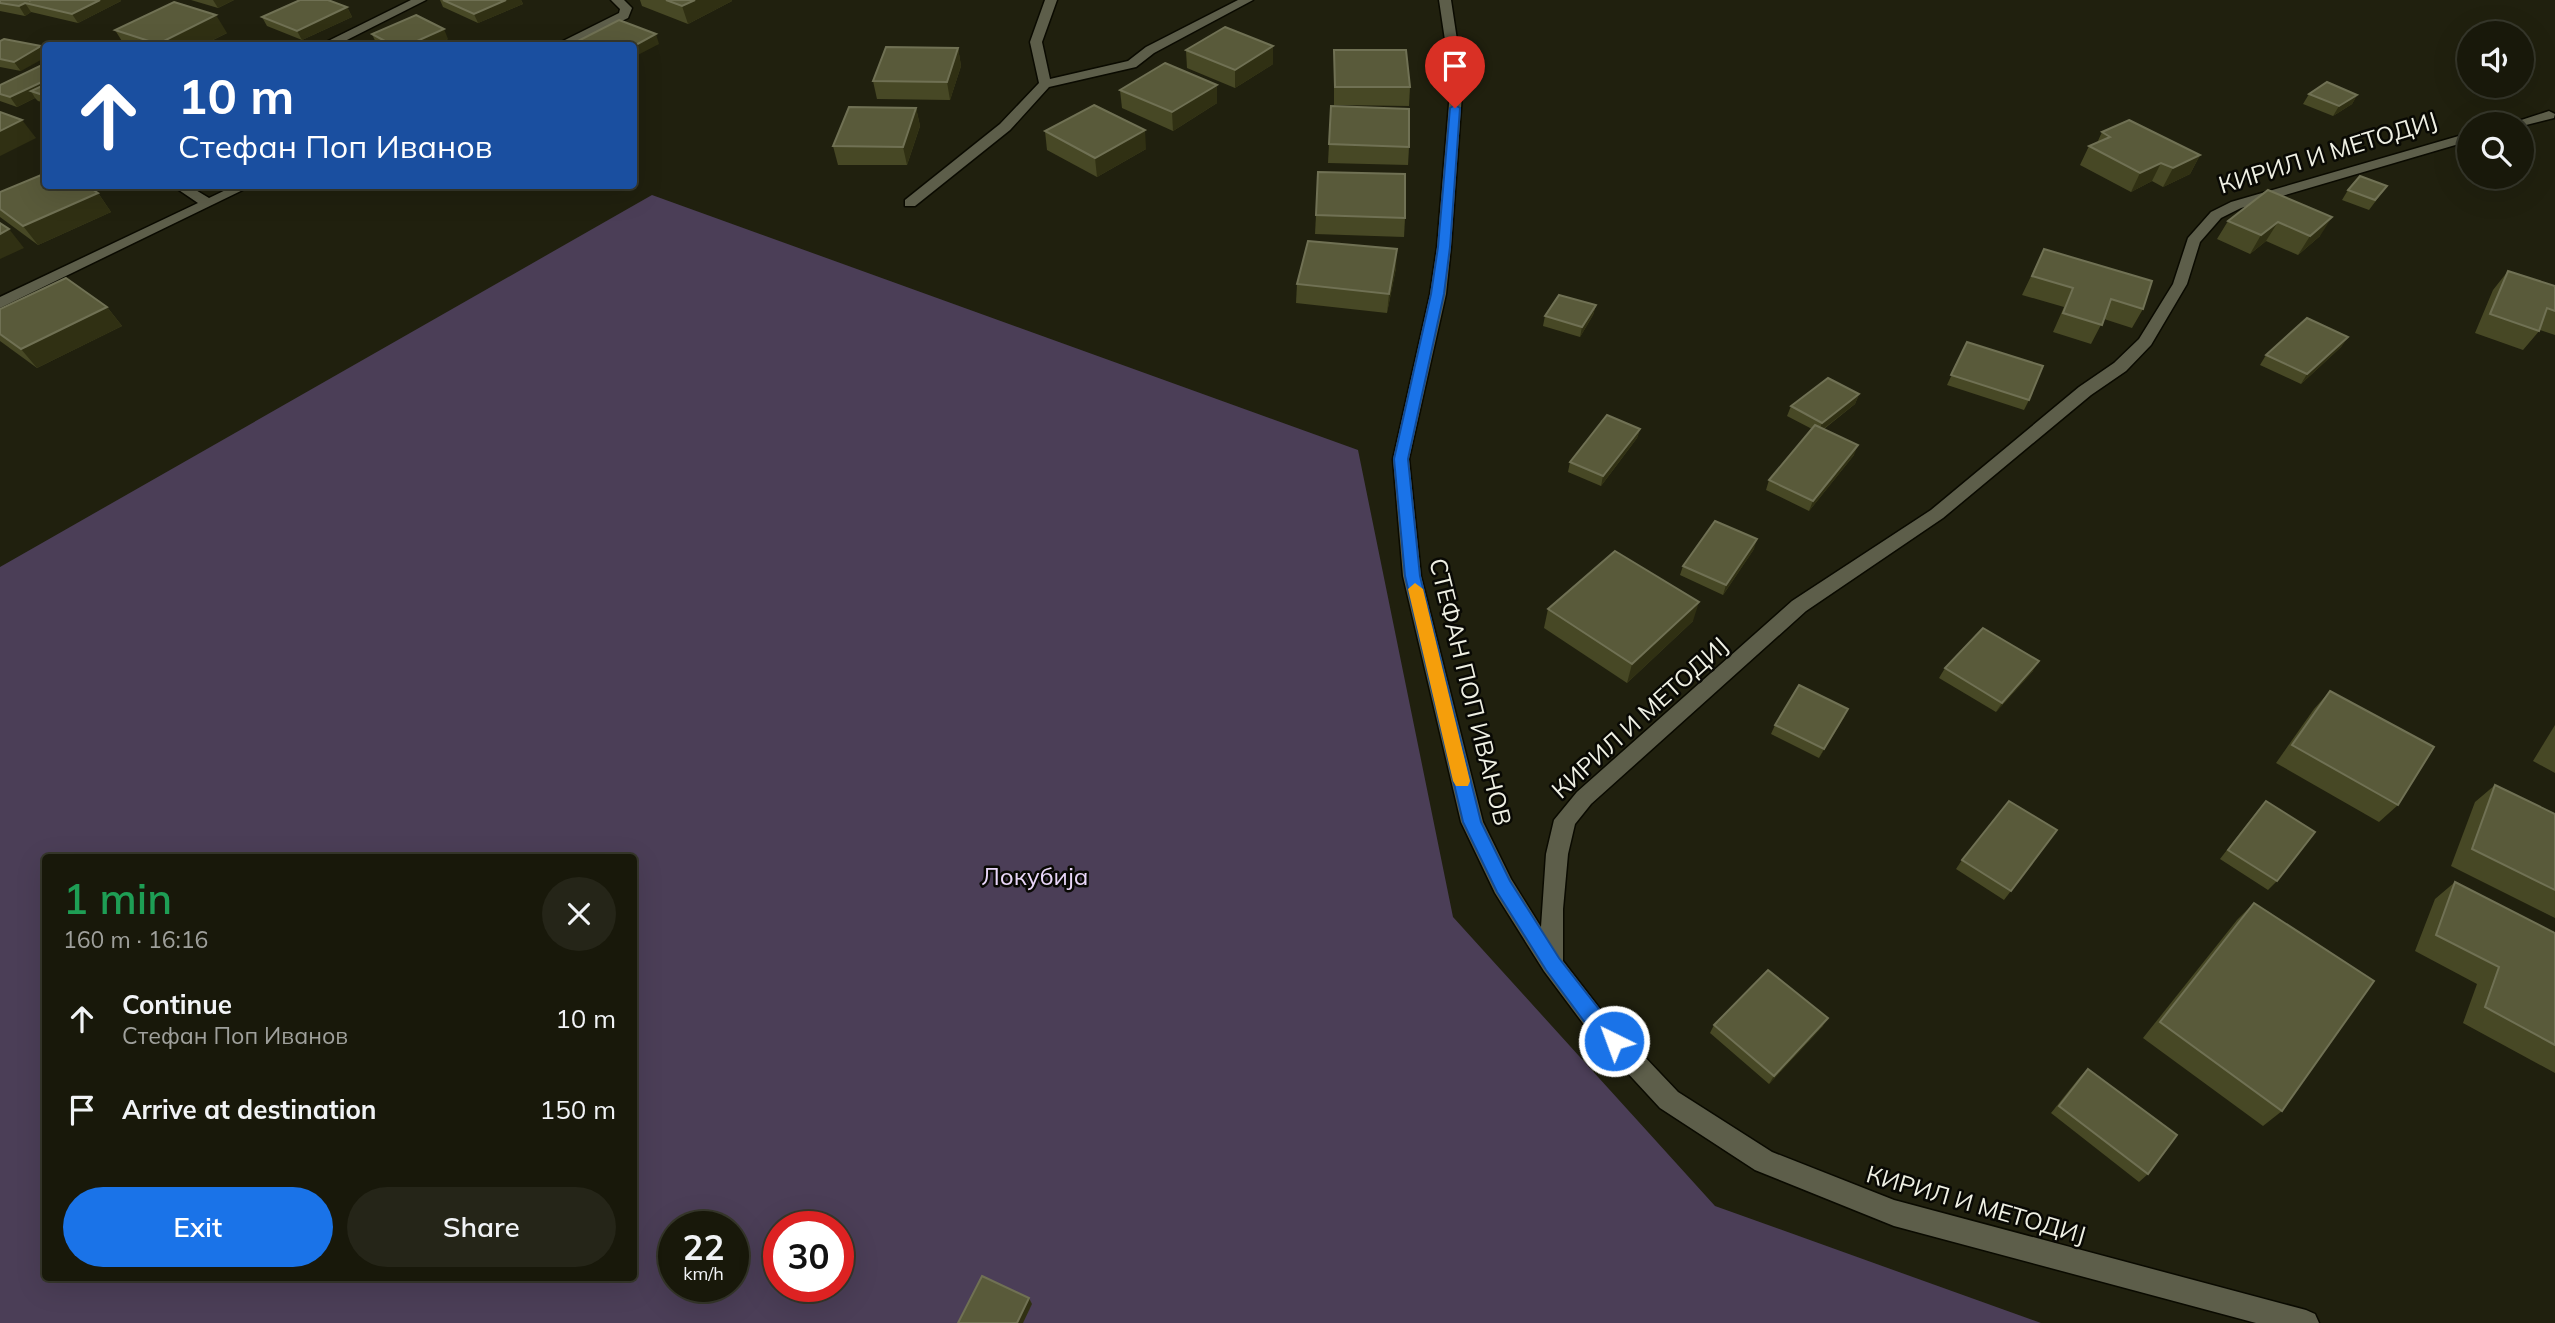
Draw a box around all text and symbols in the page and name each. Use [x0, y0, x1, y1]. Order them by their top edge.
map controls [2457, 21, 2534, 189]
button: sound [2457, 21, 2534, 98]
pin [1425, 36, 1485, 108]
icon: arrive [1436, 47, 1474, 85]
text: 10 m [178, 65, 294, 126]
icon: ahead [63, 70, 154, 161]
street label: КИРИЛ И МЕТОДИЈ [2215, 105, 2441, 200]
button: search [2457, 112, 2534, 189]
text: Стефан Поп Иванов [178, 126, 493, 166]
street label: СТЕФАН ПОП ИВАНОВ [1423, 555, 1519, 828]
street label: КИРИЛ И МЕТОДИЈ [1545, 630, 1734, 804]
park label: Локубија [982, 861, 1088, 891]
text: 1 min [63, 872, 172, 925]
button: close [542, 877, 616, 951]
text: 160 m · 16:16 [63, 925, 208, 954]
text: Continue [122, 988, 232, 1021]
icon: ahead [63, 1000, 101, 1038]
text: 10 m [555, 1002, 616, 1035]
position arrow [1577, 1004, 1651, 1078]
text: Стефан Поп Иванов [122, 1021, 348, 1050]
icon: arrive [63, 1091, 101, 1129]
text: Arrive at destination [122, 1093, 377, 1126]
text: 150 m [540, 1093, 616, 1126]
street label: КИРИЛ И МЕТОДИЈ [1863, 1158, 2090, 1250]
button: Exit [63, 1187, 333, 1267]
button: Share [347, 1187, 616, 1267]
speed limit sign: 30 [763, 1211, 854, 1302]
text: 22 [682, 1225, 725, 1269]
text: km/h [683, 1262, 724, 1285]

